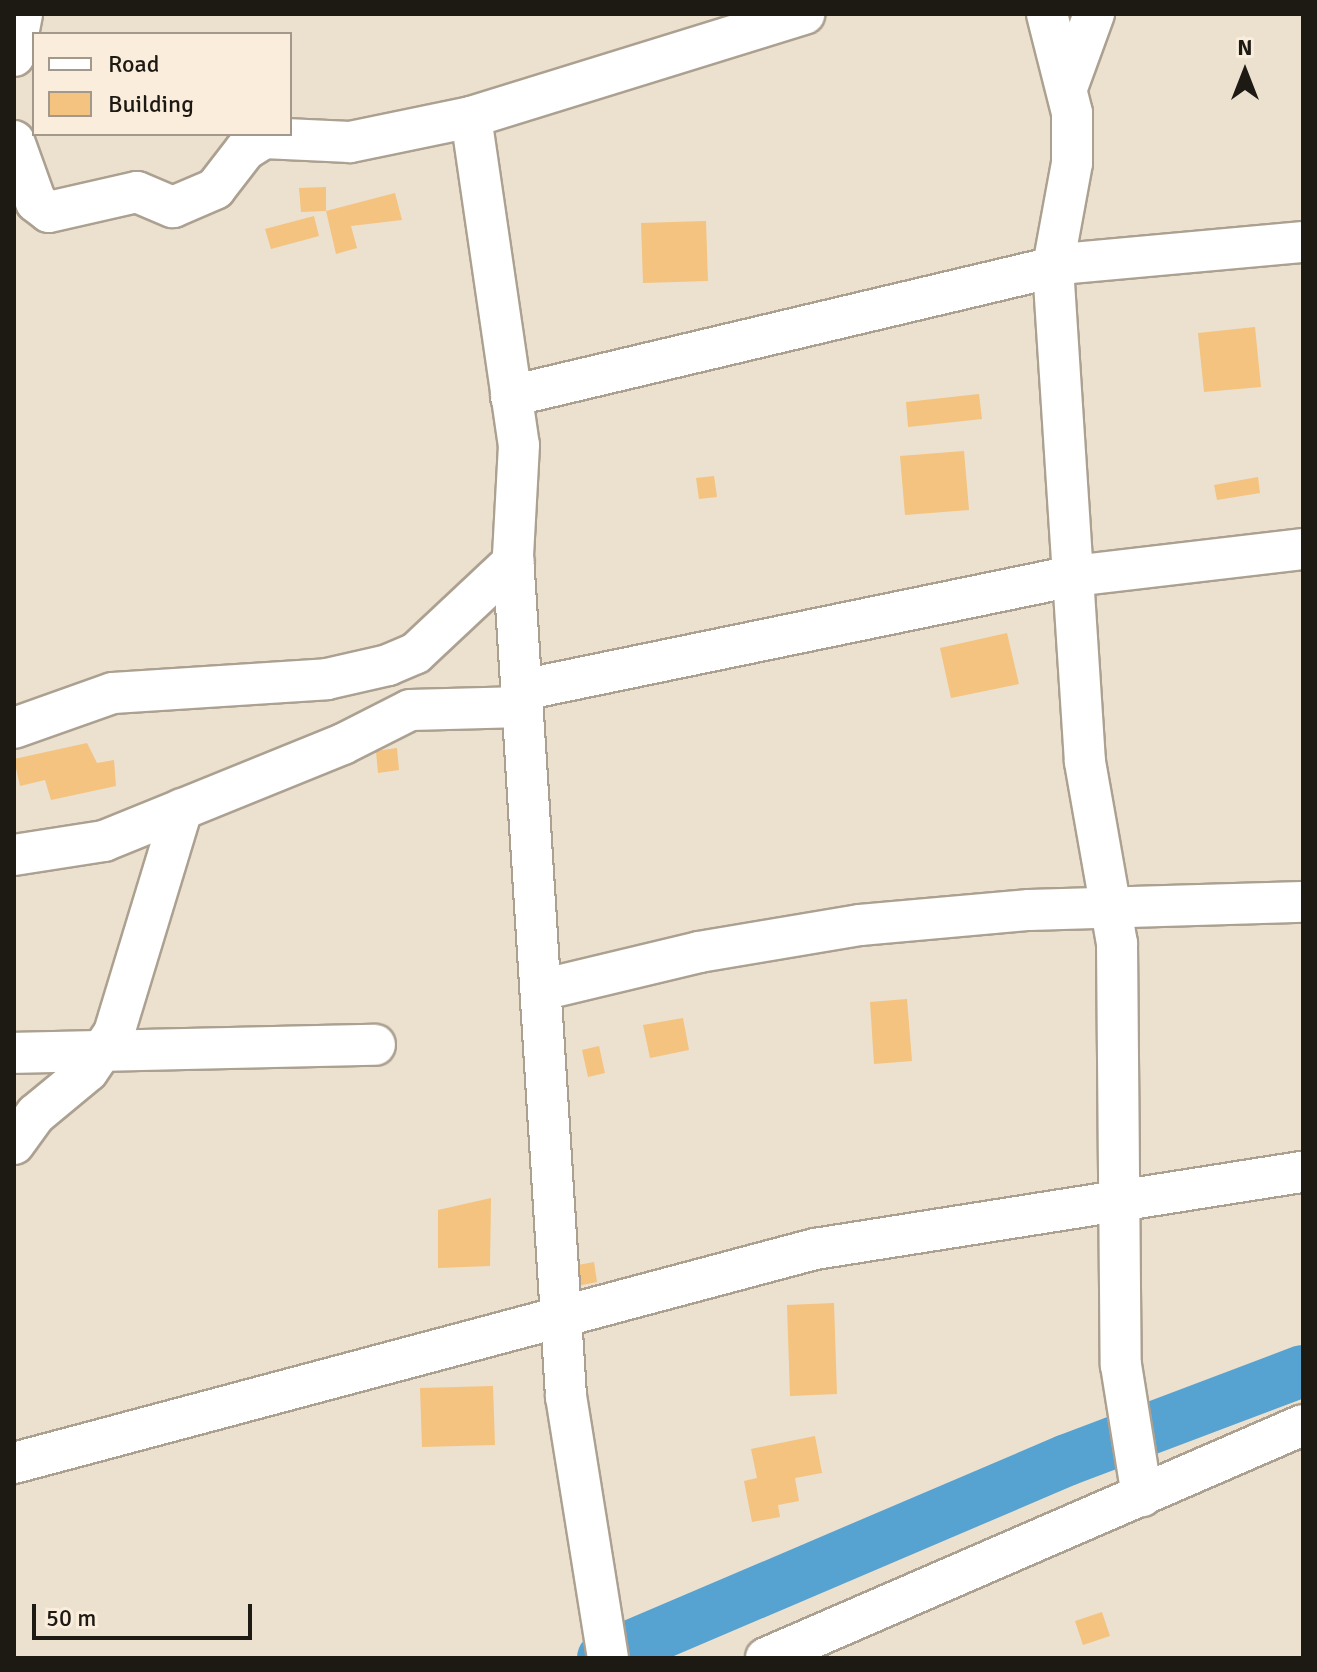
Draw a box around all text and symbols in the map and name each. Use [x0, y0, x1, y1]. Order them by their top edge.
legend [32, 32, 292, 136]
north arrow [1205, 32, 1285, 112]
text: N [1237, 34, 1253, 61]
text: Road [108, 49, 159, 79]
text: Building [108, 89, 194, 119]
scale bar [36, 1588, 256, 1638]
text: 50 m [46, 1603, 96, 1633]

